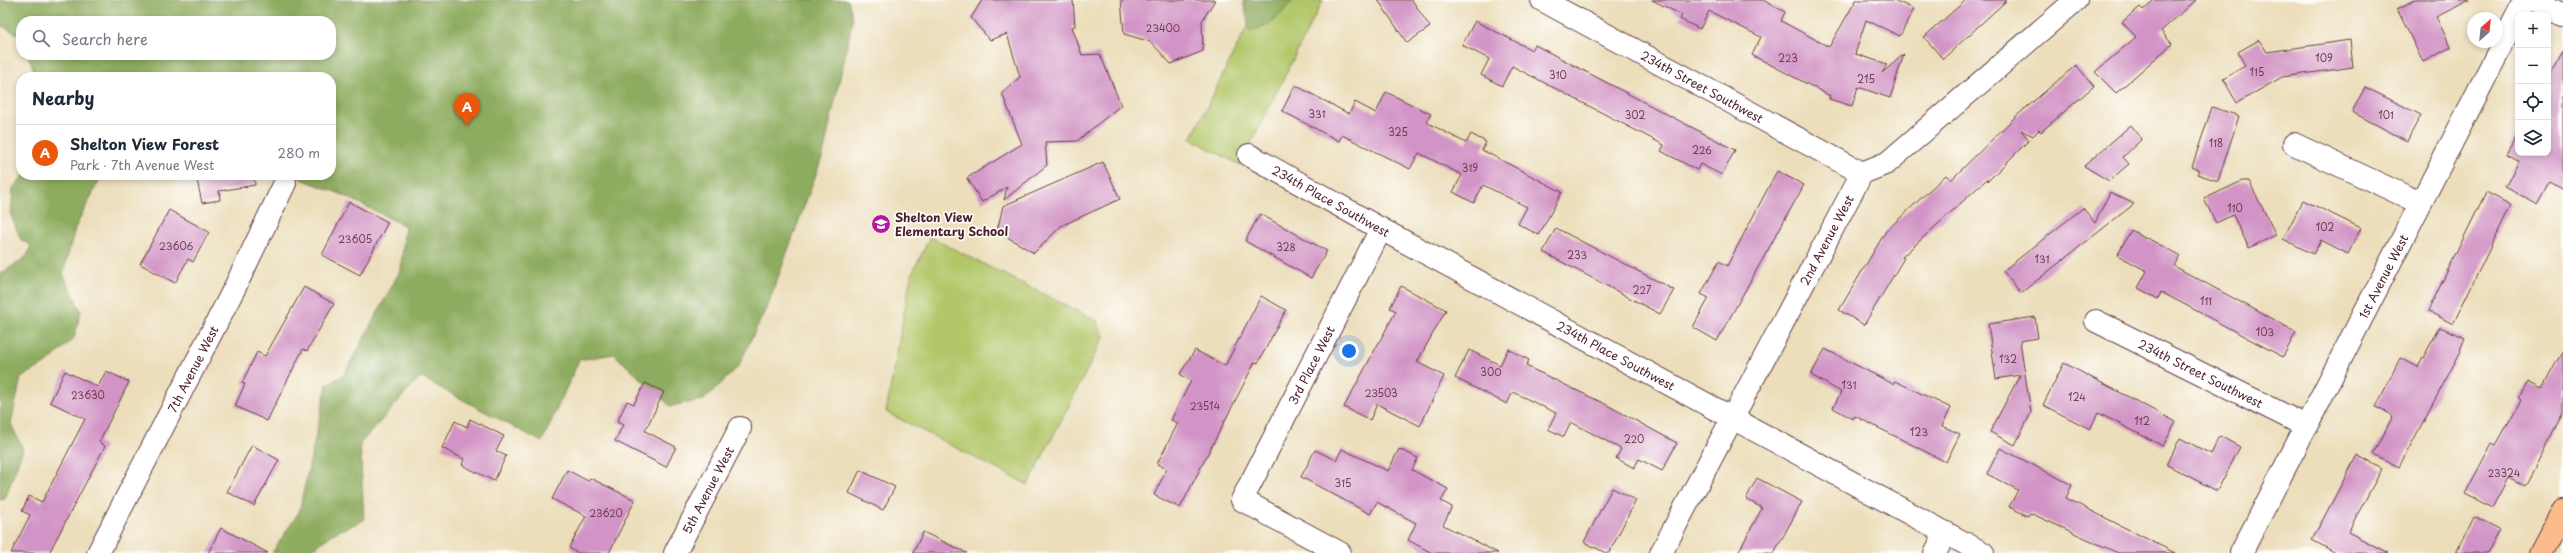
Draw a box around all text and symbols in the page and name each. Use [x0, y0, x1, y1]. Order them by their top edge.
north arrow [2467, 12, 2503, 48]
map controls [2515, 12, 2551, 156]
button: + [2515, 12, 2551, 48]
search box [16, 16, 336, 60]
house number: 23400 [1146, 20, 1180, 35]
icon: search [30, 27, 52, 49]
text: Search here [62, 27, 148, 50]
street label: 234th Street Southwest [1637, 46, 1767, 127]
button: − [2515, 48, 2551, 84]
house number: 223 [1778, 50, 1798, 65]
house number: 109 [2315, 50, 2333, 65]
house number: 115 [2250, 64, 2264, 79]
house number: 310 [1549, 67, 1567, 82]
house number: 215 [1857, 71, 1875, 86]
button: locate [2515, 84, 2551, 120]
text: Nearby [32, 85, 94, 111]
pin: A [454, 93, 480, 126]
house number: 331 [1309, 106, 1326, 121]
house number: 302 [1625, 107, 1645, 122]
house number: 101 [2378, 107, 2394, 122]
button: layers [2515, 120, 2551, 156]
house number: 325 [1388, 124, 1408, 139]
text: Shelton View Forest [70, 132, 219, 155]
house number: 118 [2209, 135, 2223, 150]
house number: 226 [1692, 142, 1712, 157]
text: A [40, 143, 50, 162]
text: 280 m [278, 143, 320, 162]
text: Park · 7th Avenue West [70, 155, 214, 174]
house number: 319 [1462, 160, 1478, 175]
street label: 234th Place Southwest [1269, 161, 1393, 241]
street label: 2nd Avenue West [1795, 192, 1858, 288]
house number: 110 [2227, 200, 2243, 215]
place label: Shelton View Elementary School [895, 208, 1008, 240]
school or university icon: Shelton View Elementary School [870, 213, 892, 235]
house number: 102 [2316, 219, 2334, 234]
house number: 23605 [338, 231, 372, 246]
street label: 1st Avenue West [2354, 231, 2412, 322]
house number: 23606 [159, 238, 193, 253]
house number: 328 [1276, 239, 1296, 254]
house number: 233 [1567, 247, 1587, 262]
house number: 131 [2035, 251, 2050, 266]
house number: 227 [1633, 282, 1652, 297]
house number: 111 [2200, 293, 2212, 308]
street label: 234th Place Southwest [1553, 316, 1679, 395]
street label: 7th Avenue West [163, 322, 223, 415]
street label: 3rd Place West [1284, 322, 1339, 408]
house number: 103 [2256, 324, 2274, 339]
street label: 234th Street Southwest [2135, 335, 2266, 412]
your location [1339, 341, 1359, 361]
house number: 132 [1999, 351, 2017, 366]
house number: 300 [1480, 364, 1502, 379]
house number: 131 [1842, 377, 1857, 392]
house number: 23503 [1364, 385, 1398, 400]
house number: 23630 [71, 387, 105, 402]
house number: 124 [2068, 389, 2086, 404]
house number: 23514 [1190, 398, 1220, 413]
house number: 112 [2134, 413, 2150, 428]
house number: 123 [1910, 424, 1928, 439]
house number: 220 [1624, 431, 1644, 446]
street label: 5th Avenue West [678, 443, 738, 537]
house number: 23324 [2488, 465, 2521, 480]
house number: 315 [1335, 475, 1351, 490]
house number: 23620 [589, 505, 623, 520]

